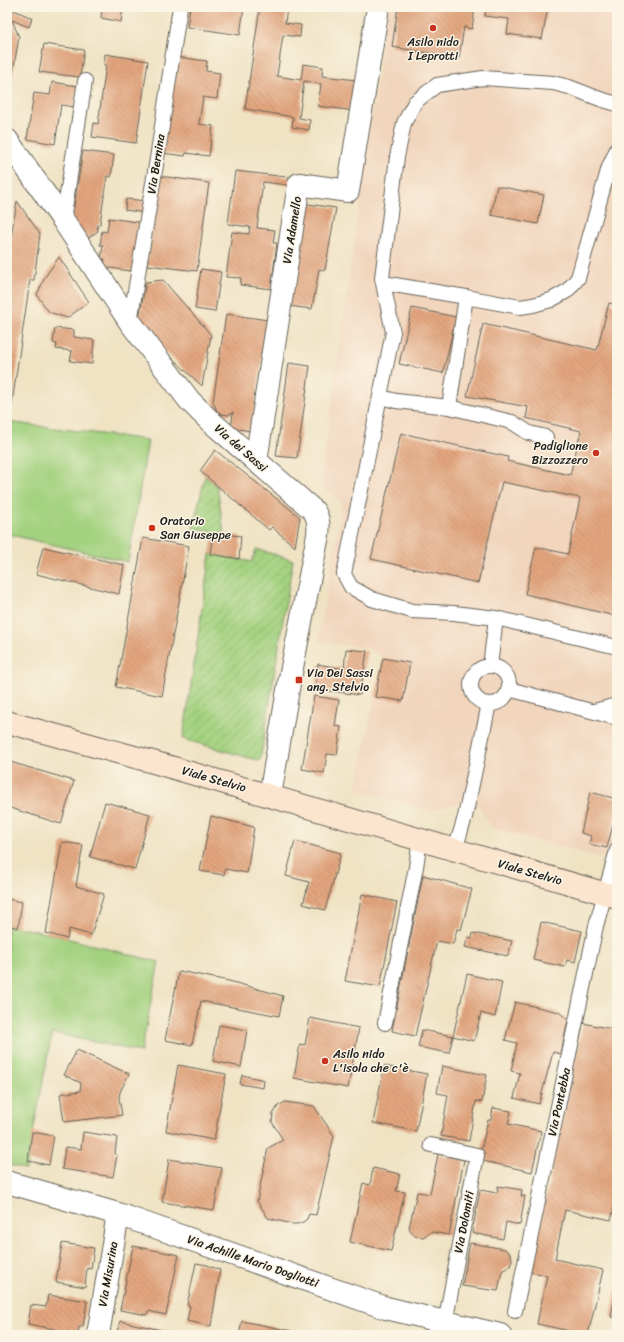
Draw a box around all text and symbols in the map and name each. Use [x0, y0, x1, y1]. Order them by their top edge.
marker: Asilo nido I Leprotti [428, 23, 438, 33]
place label: Asilo nido I Leprotti [406, 31, 459, 67]
street label: Via Bernina [140, 132, 172, 196]
street label: Via Adamello [276, 195, 308, 265]
street label: Via dei Sassi [209, 418, 273, 478]
place label: Padiglione Bizzozzero [531, 435, 588, 471]
marker: Padiglione Bizzozzero [591, 448, 601, 458]
place label: Oratorio San Giuseppe [160, 510, 231, 546]
marker: Oratorio San Giuseppe [147, 523, 157, 533]
place label: Via Dei Sassi ang. Stelvio [307, 662, 373, 698]
marker: Via Dei Sassi ang. Stelvio [294, 675, 304, 685]
street label: Viale Stelvio [179, 759, 249, 799]
street label: Viale Stelvio [495, 852, 565, 892]
place label: Asilo nido L'isola che c'è [332, 1043, 409, 1079]
marker: Asilo nido L'isola che c'è [320, 1056, 330, 1066]
street label: Via Pontebba [541, 1065, 577, 1138]
street label: Via Dolomiti [447, 1188, 481, 1255]
street label: Via Achille Mario Dogliotti [184, 1228, 322, 1294]
street label: Via Misurina [91, 1240, 125, 1308]

